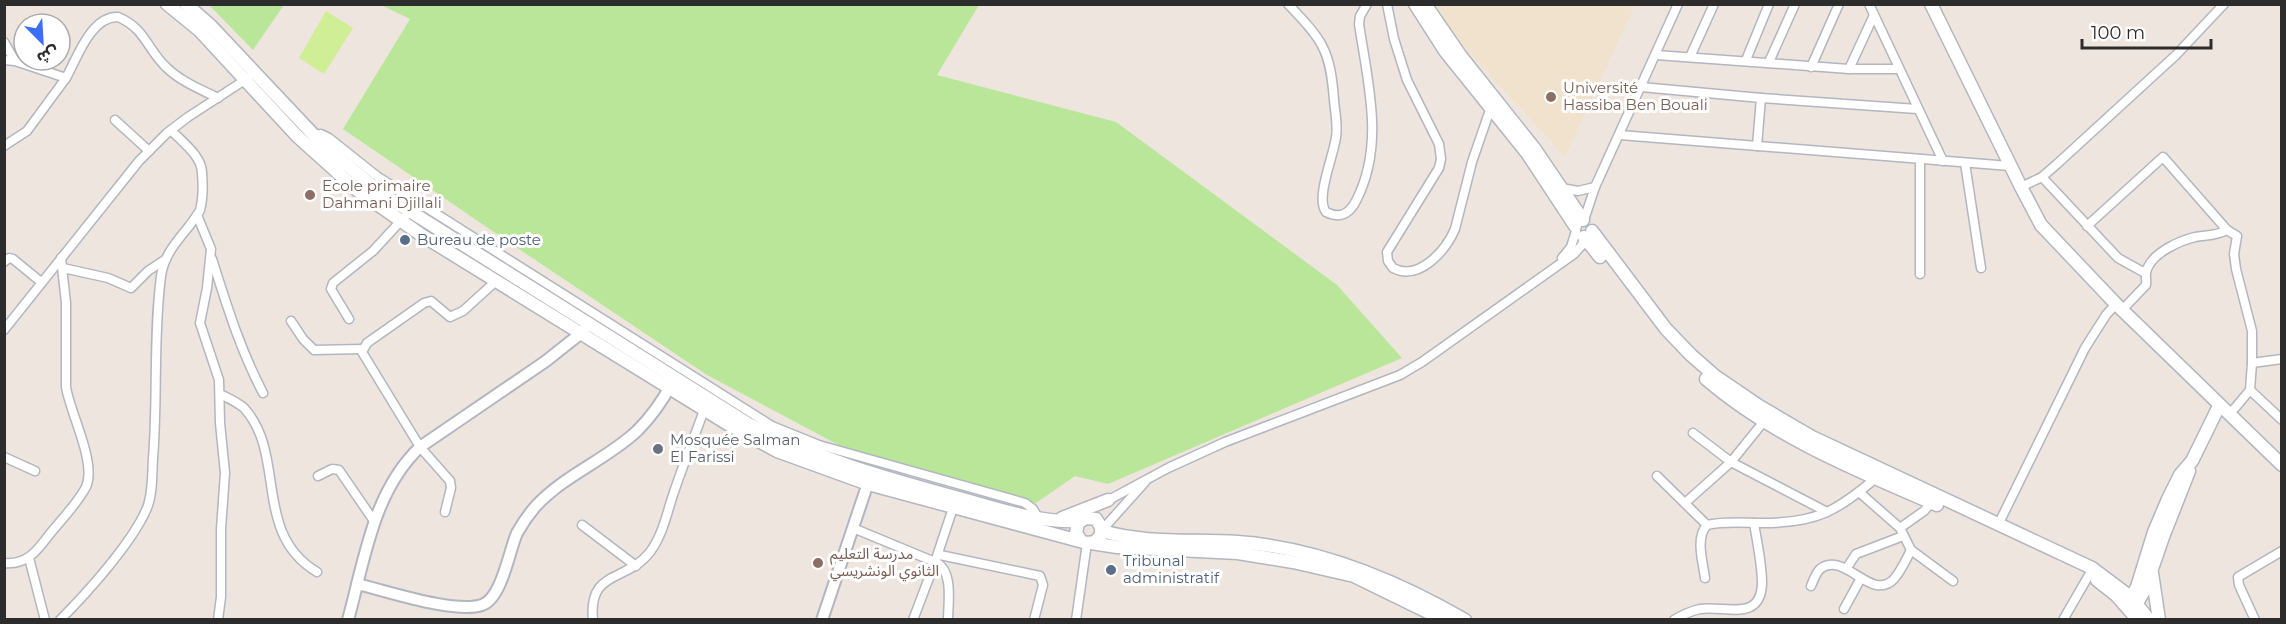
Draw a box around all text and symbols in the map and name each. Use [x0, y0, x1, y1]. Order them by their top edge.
north arrow [12, 12, 72, 72]
scale bar [2082, 12, 2211, 50]
text: 100 m [2091, 22, 2145, 44]
text: ش [34, 42, 62, 68]
place label: Université Hassiba Ben Bouali [1563, 78, 1708, 114]
marker: Université Hassiba Ben Bouali [1544, 90, 1558, 104]
place label: Ecole primaire Dahmani Djillali [322, 176, 442, 212]
marker: Ecole primaire Dahmani Djillali [303, 188, 317, 202]
place label: Bureau de poste [417, 230, 541, 249]
marker: Bureau de poste [398, 233, 412, 247]
place label: Mosquée Salman El Farissi [670, 430, 800, 466]
marker: Mosquée Salman El Farissi [651, 442, 665, 456]
place label: مدرسة التعليم الثانوي الونشريسي [830, 544, 939, 582]
place label: Tribunal administratif [1123, 551, 1220, 587]
marker: مدرسة التعليم الثانوي الونشريسي [811, 556, 825, 570]
marker: Tribunal administratif [1104, 563, 1118, 577]

